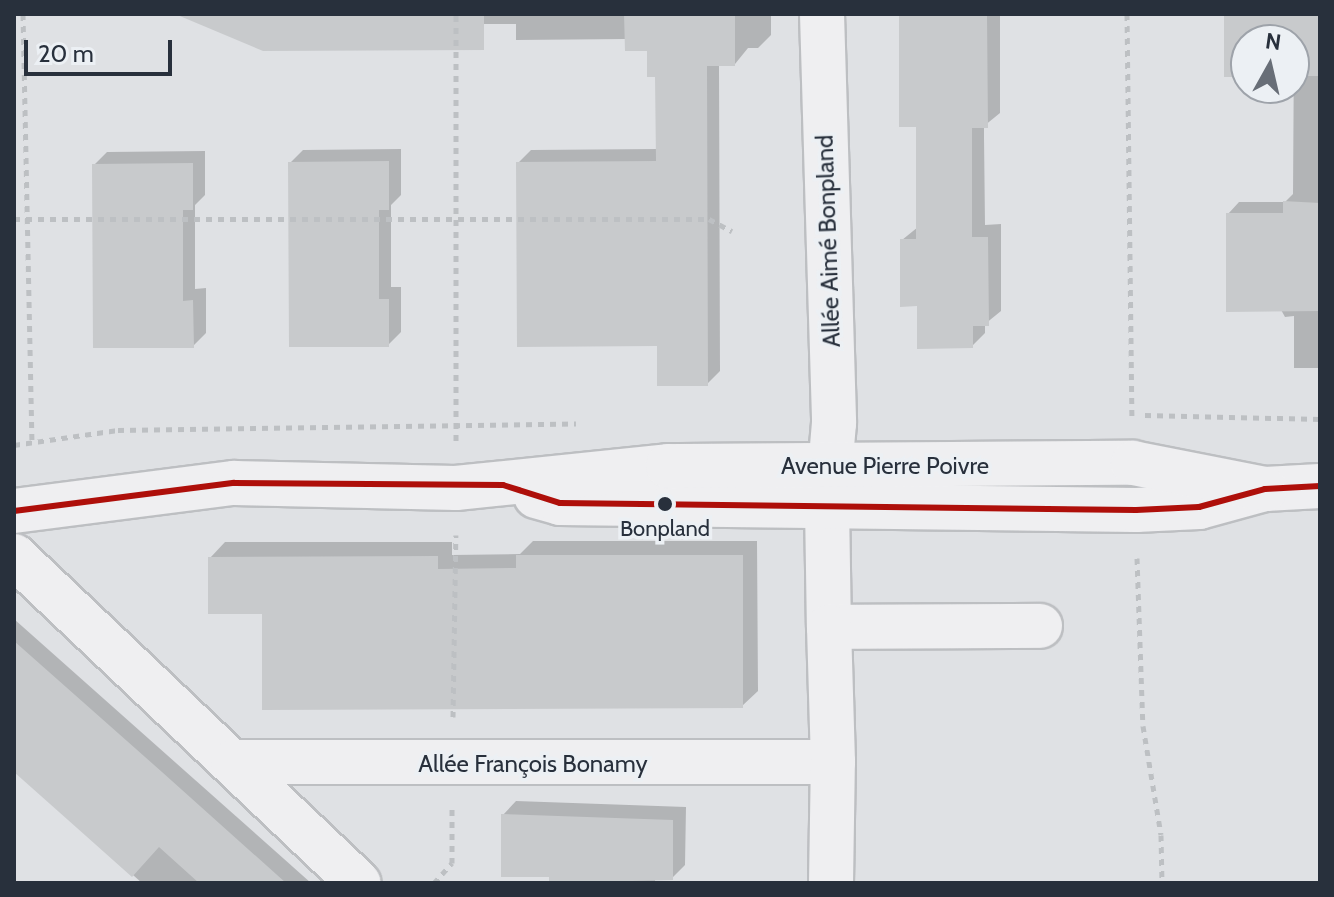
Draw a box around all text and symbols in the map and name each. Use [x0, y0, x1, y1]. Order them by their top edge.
scale bar [28, 24, 176, 74]
north arrow [1230, 24, 1310, 104]
text: N [1264, 27, 1283, 56]
text: 20 m [38, 39, 94, 68]
street label: Allée Aimé Bonpland [810, 134, 846, 348]
street label: Avenue Pierre Poivre [781, 452, 989, 480]
marker: Bonpland [657, 496, 673, 512]
place label: Bonpland [620, 516, 710, 542]
street label: Allée François Bonamy [418, 750, 648, 778]

